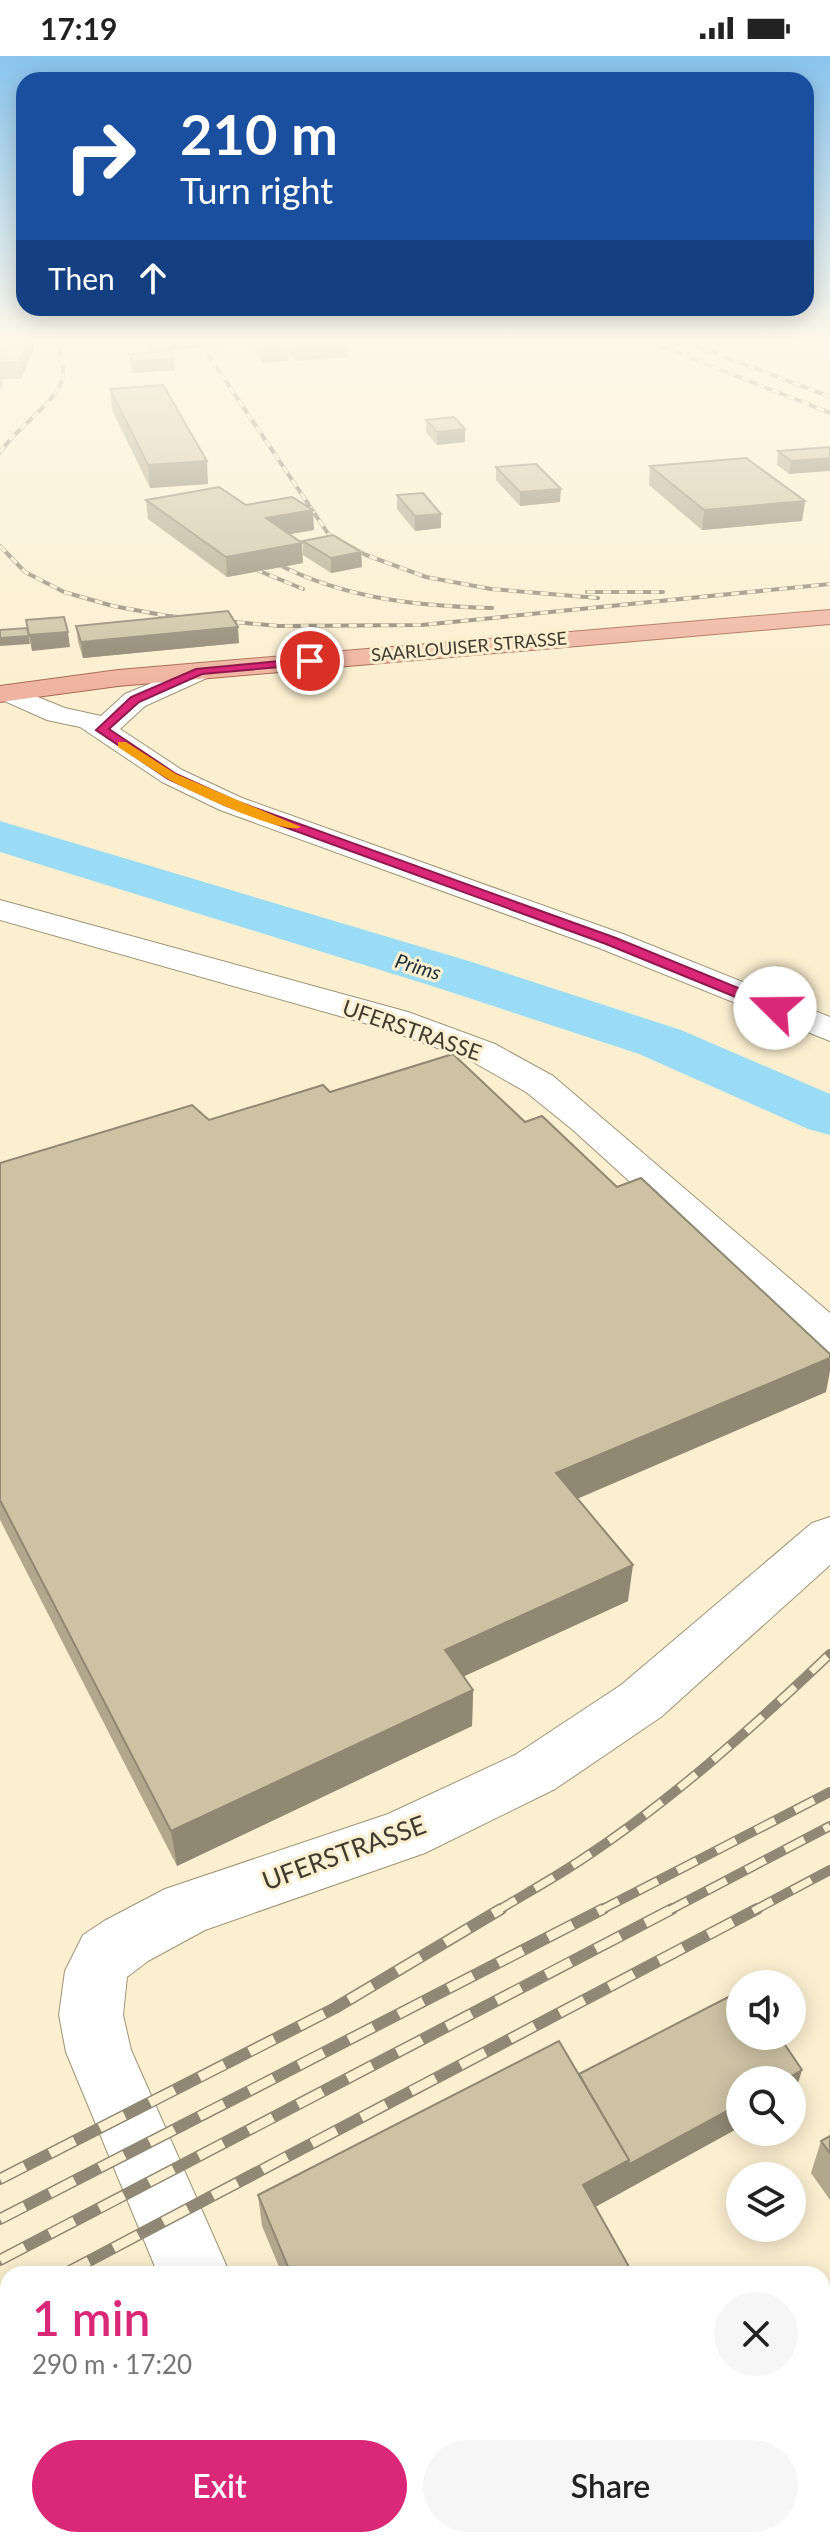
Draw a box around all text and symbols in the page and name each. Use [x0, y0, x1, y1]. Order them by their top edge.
text: 17:19 [40, 10, 117, 46]
text: 210 m [180, 100, 338, 167]
icon: right [48, 104, 152, 208]
text: Turn right [180, 168, 333, 212]
icon: ahead [131, 256, 175, 300]
text: Then [48, 260, 115, 296]
street label: SAARLOUISER STRASSE [370, 626, 568, 666]
pin [276, 627, 344, 695]
icon: arrive [288, 639, 332, 683]
water label: Prims [393, 948, 444, 984]
position arrow [733, 966, 817, 1050]
street label: UFERSTRASSE [339, 993, 485, 1066]
street label: UFERSTRASSE [258, 1808, 430, 1896]
map controls [726, 1970, 806, 2242]
button: sound [726, 1970, 806, 2050]
button: search [726, 2066, 806, 2146]
button: layers [726, 2162, 806, 2242]
text: 1 min [32, 2289, 150, 2346]
button: close [714, 2292, 798, 2376]
text: 290 m · 17:20 [32, 2348, 192, 2380]
button: Exit [32, 2440, 407, 2532]
button: Share [423, 2440, 798, 2532]

